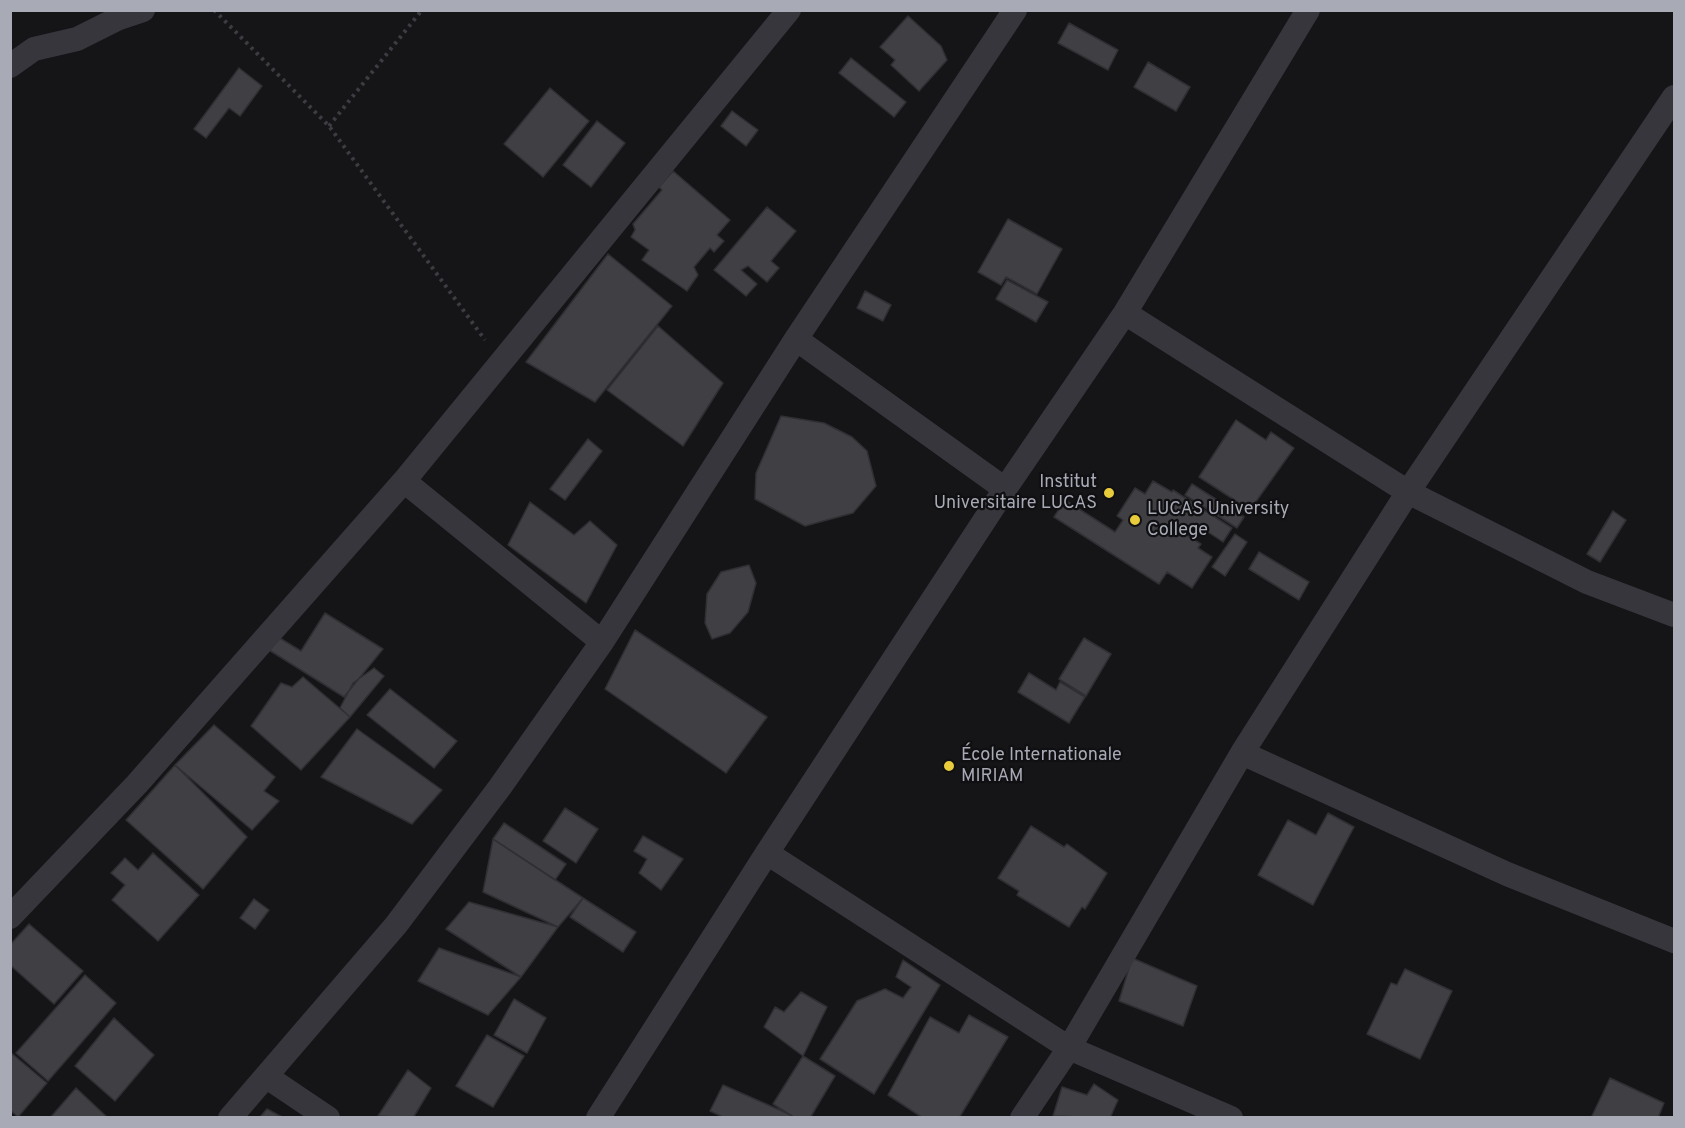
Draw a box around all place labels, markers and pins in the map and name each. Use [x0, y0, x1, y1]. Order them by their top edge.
place label: Institut Universitaire LUCAS [934, 472, 1097, 514]
marker: Institut Universitaire LUCAS [1102, 486, 1116, 500]
place label: LUCAS University College [1147, 499, 1289, 542]
marker: LUCAS University College [1128, 513, 1142, 527]
place label: École Internationale MIRIAM [961, 745, 1122, 788]
marker: École Internationale MIRIAM [942, 759, 956, 773]

